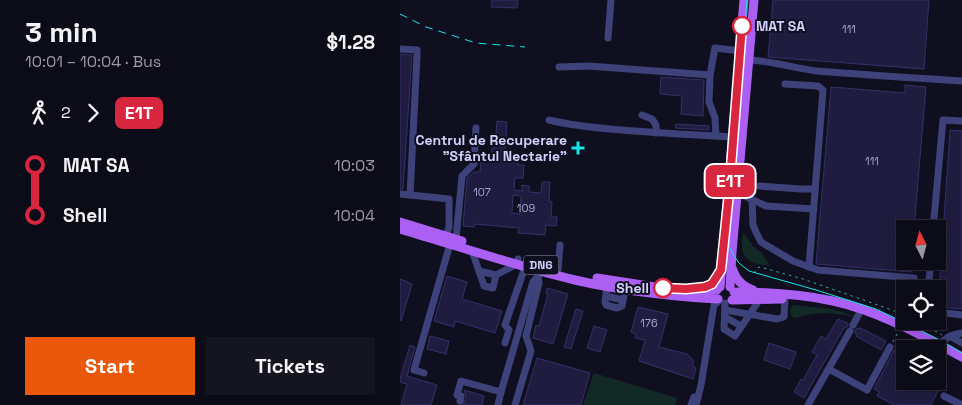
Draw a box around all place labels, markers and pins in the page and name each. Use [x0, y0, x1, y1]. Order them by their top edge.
marker: MAT SA [732, 16, 752, 36]
place label: MAT SA [756, 17, 805, 35]
place label: Centrul de Recuperare "Sfântul Nectarie" [415, 131, 567, 165]
marker: Centrul de Recuperare "Sfântul Nectarie" [571, 141, 585, 155]
marker: Shell [653, 278, 673, 298]
place label: Shell [616, 279, 649, 297]

